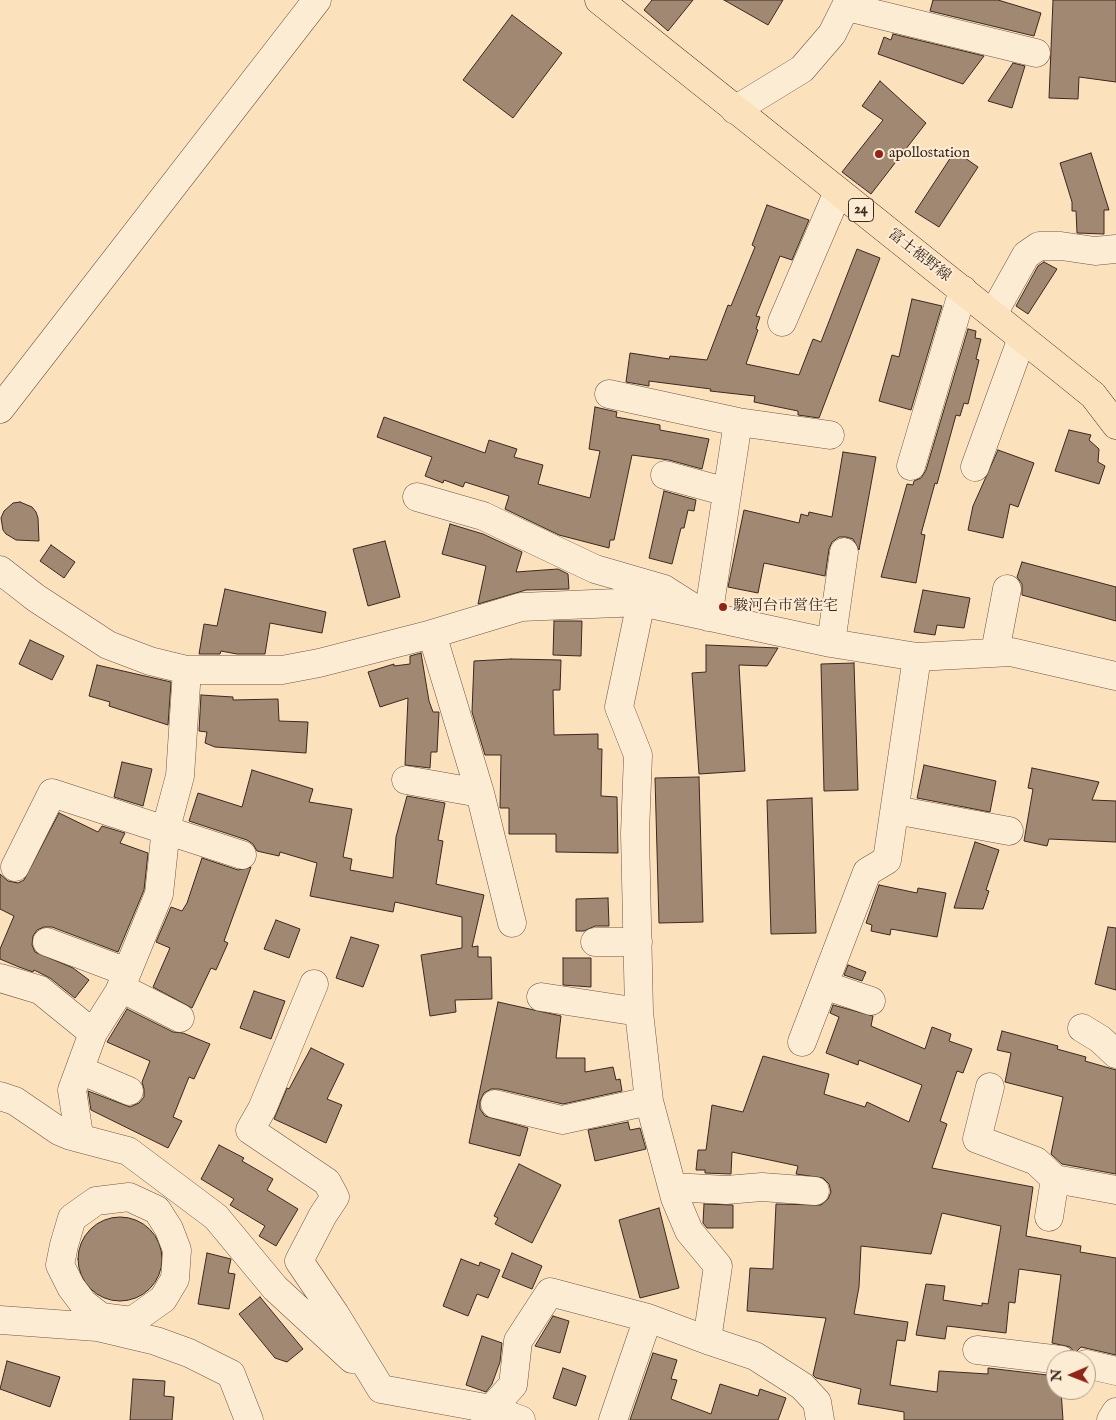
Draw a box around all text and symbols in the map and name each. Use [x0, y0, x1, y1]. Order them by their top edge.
place label: apollostation [889, 145, 970, 163]
marker: apollostation [873, 148, 885, 160]
road number: 24 [848, 198, 874, 222]
street label: 富士裾野線 [884, 226, 954, 286]
place label: 駿河台市営住宅 [733, 598, 838, 616]
marker: 駿河台市営住宅 [717, 601, 729, 613]
north arrow [1046, 1350, 1096, 1400]
text: N [1048, 1369, 1066, 1381]

